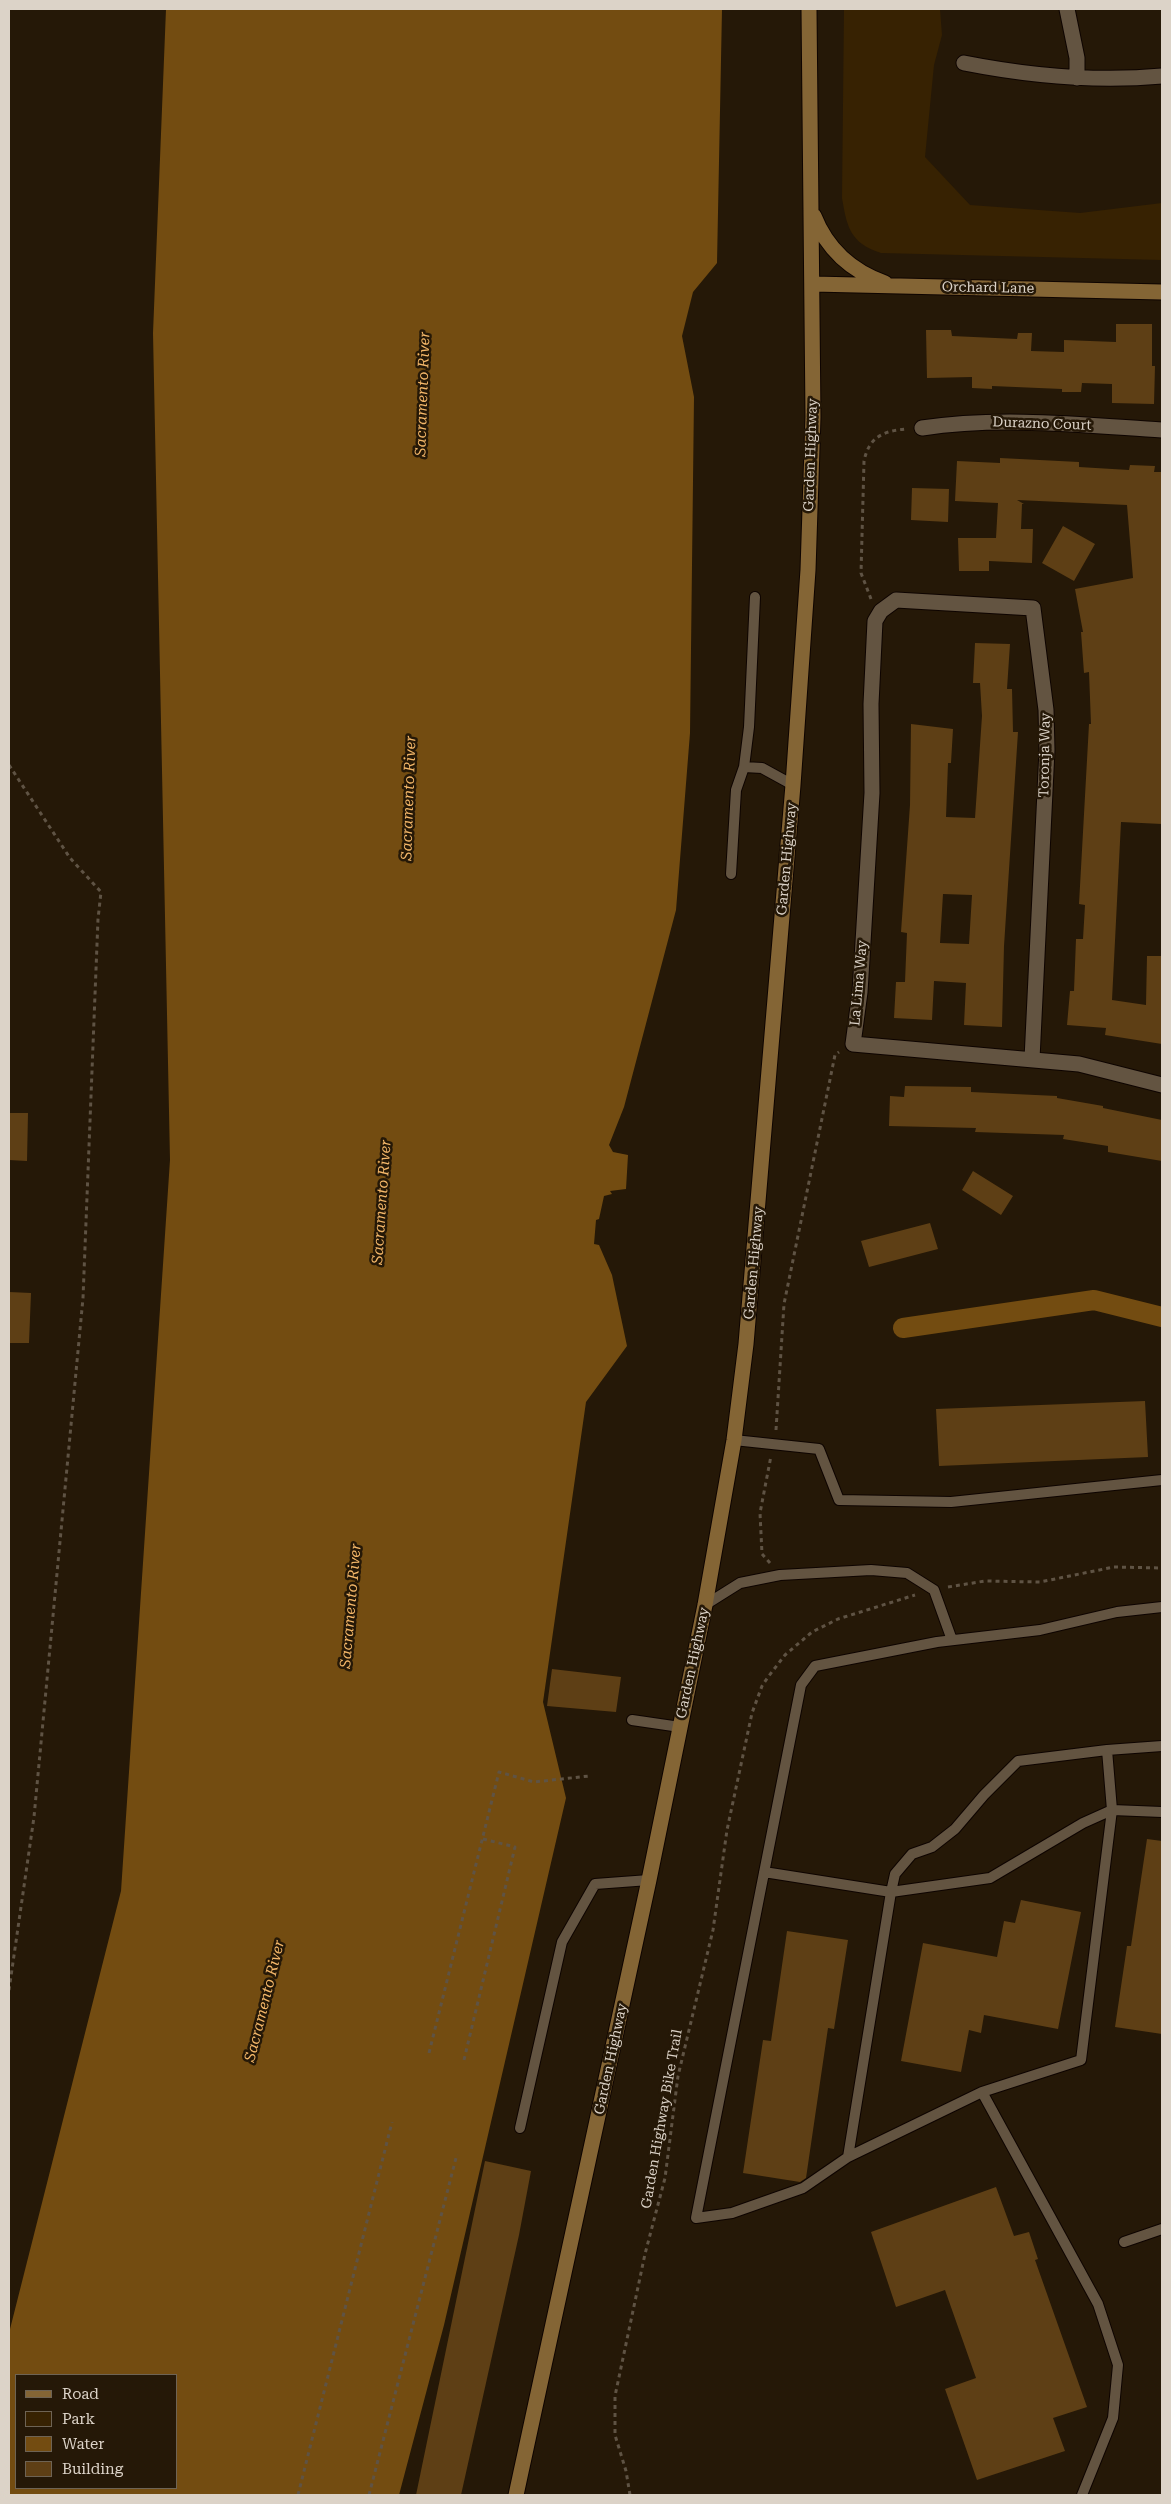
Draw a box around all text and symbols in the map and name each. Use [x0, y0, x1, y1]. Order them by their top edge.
street label: Orchard Lane [942, 279, 1034, 297]
water label: Sacramento River [412, 331, 434, 457]
street label: Garden Highway [801, 398, 821, 512]
street label: Durazno Court [992, 414, 1092, 434]
street label: Toronja Way [1036, 713, 1054, 797]
water label: Sacramento River [398, 735, 420, 861]
street label: Garden Highway [774, 802, 800, 916]
street label: La Lima Way [847, 939, 871, 1027]
water label: Sacramento River [369, 1139, 395, 1265]
street label: Garden Highway [741, 1206, 767, 1320]
water label: Sacramento River [337, 1543, 365, 1669]
street label: Garden Highway [673, 1606, 713, 1720]
water label: Sacramento River [241, 1938, 289, 2064]
street label: Garden Highway [591, 2002, 631, 2116]
street label: Garden Highway Bike Trail [638, 2028, 686, 2210]
legend [15, 2374, 178, 2489]
text: Road [62, 2385, 99, 2403]
text: Park [62, 2410, 95, 2428]
text: Water [62, 2435, 104, 2453]
text: Building [62, 2460, 123, 2478]

